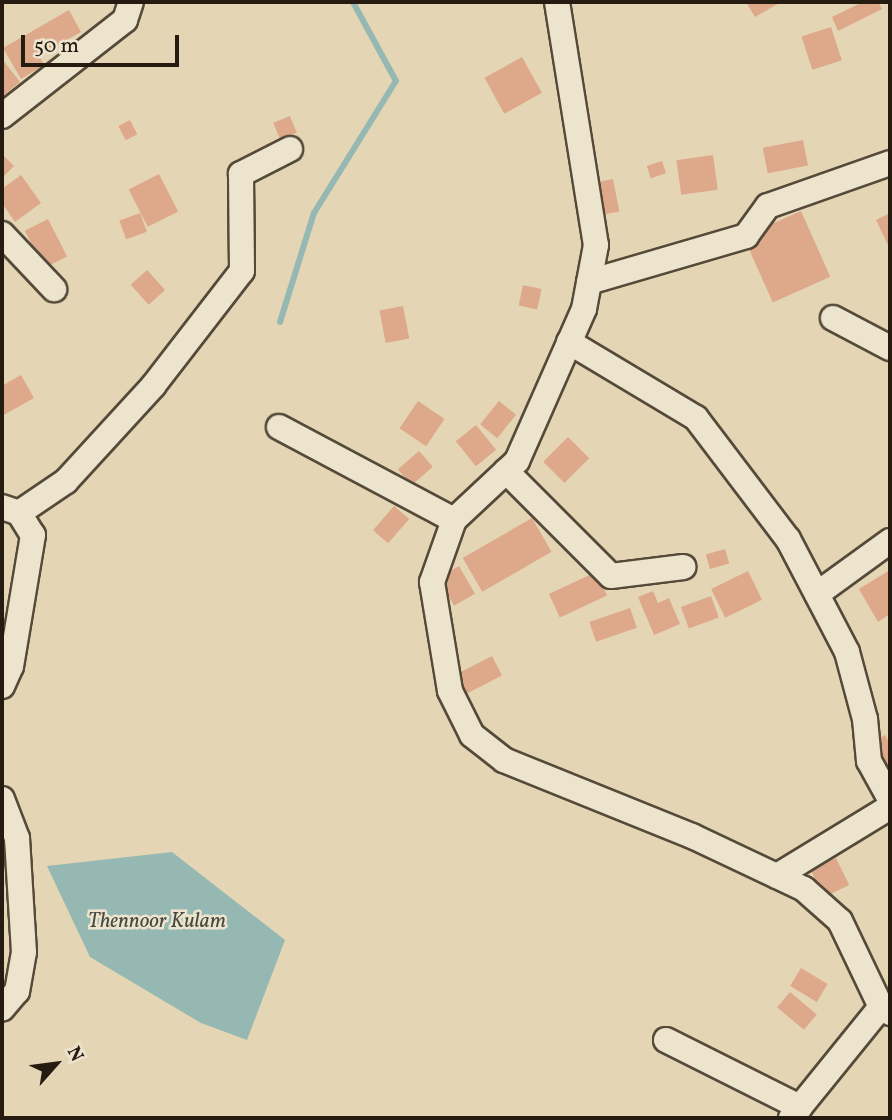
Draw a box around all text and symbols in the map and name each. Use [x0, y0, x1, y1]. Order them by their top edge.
scale bar [24, 21, 182, 65]
text: 50 m [34, 32, 79, 61]
water label: Thennoor Kulam [88, 909, 226, 935]
north arrow [21, 1029, 91, 1099]
text: N [60, 1042, 89, 1066]

